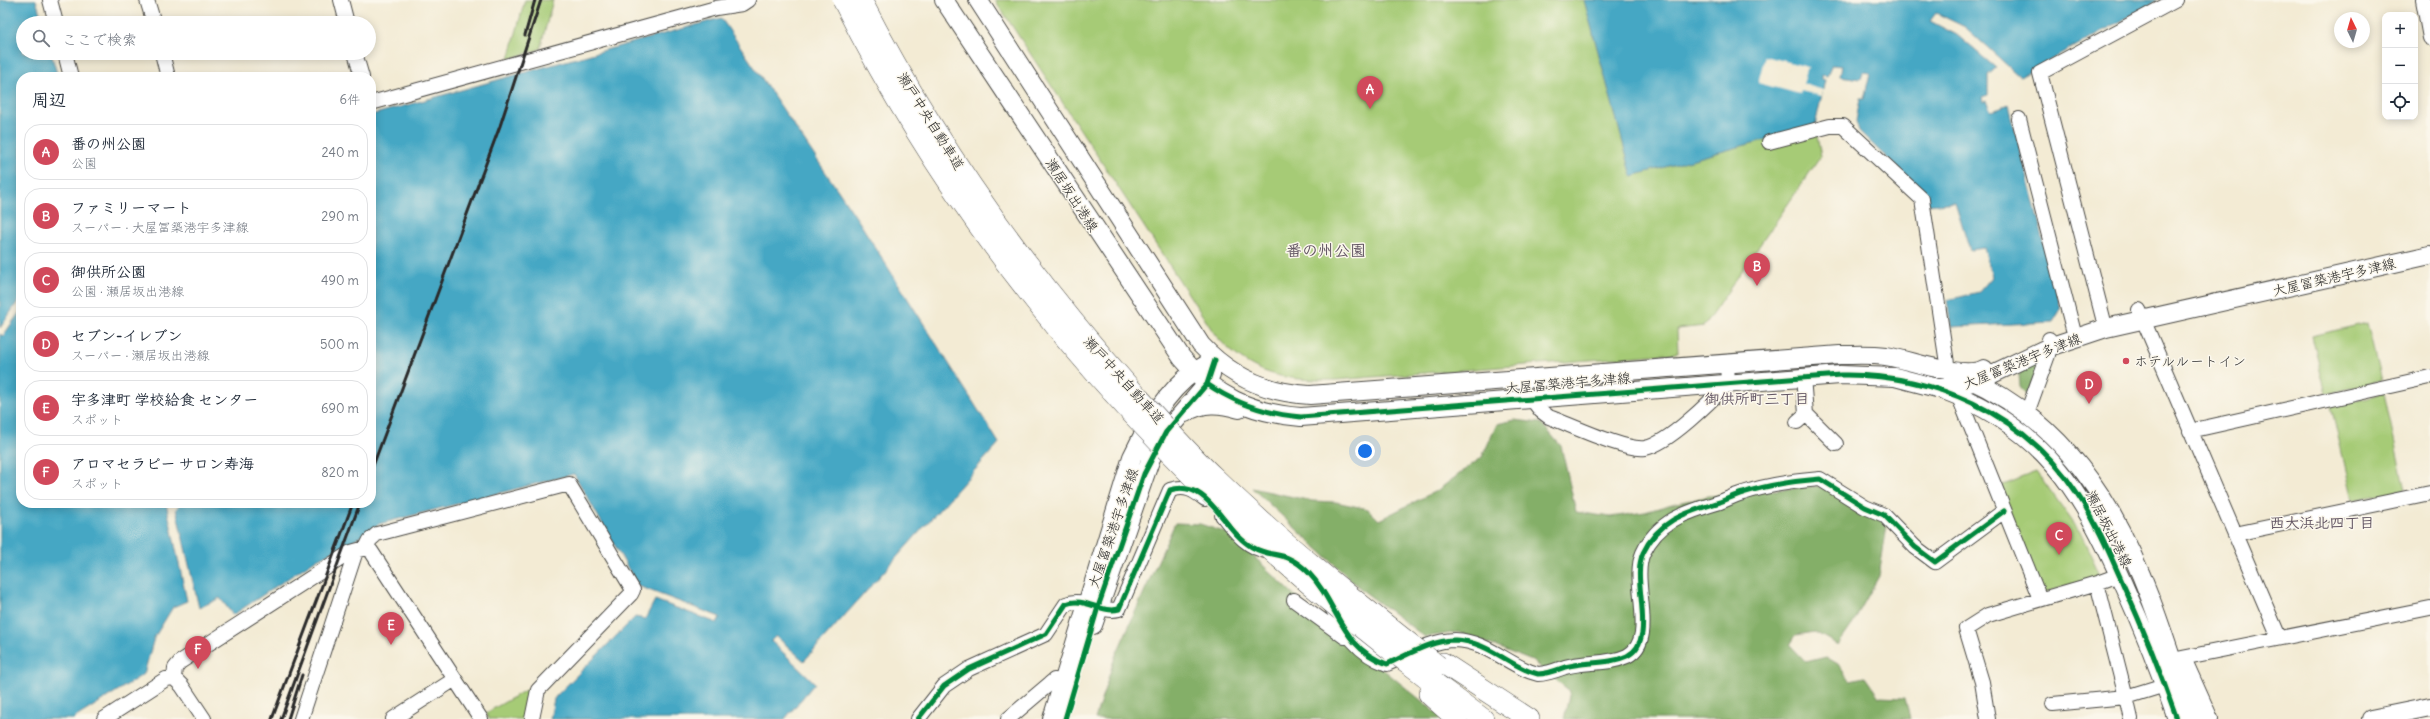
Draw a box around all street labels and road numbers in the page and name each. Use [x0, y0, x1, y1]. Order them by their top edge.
street label: 瀬戸中央自動車道 [894, 69, 968, 173]
street label: 瀬居坂出港線 [1042, 155, 1102, 235]
street label: 大屋冨築港宇多津線 [2271, 254, 2397, 300]
street label: 大屋冨築港宇多津線 [1960, 329, 2084, 393]
street label: 瀬戸中央自動車道 [1080, 332, 1168, 428]
street label: 大屋冨築港宇多津線 [1504, 369, 1632, 397]
street label: 大屋冨築港宇多津線 [1084, 466, 1142, 590]
street label: 瀬居坂出港線 [2082, 487, 2136, 571]

